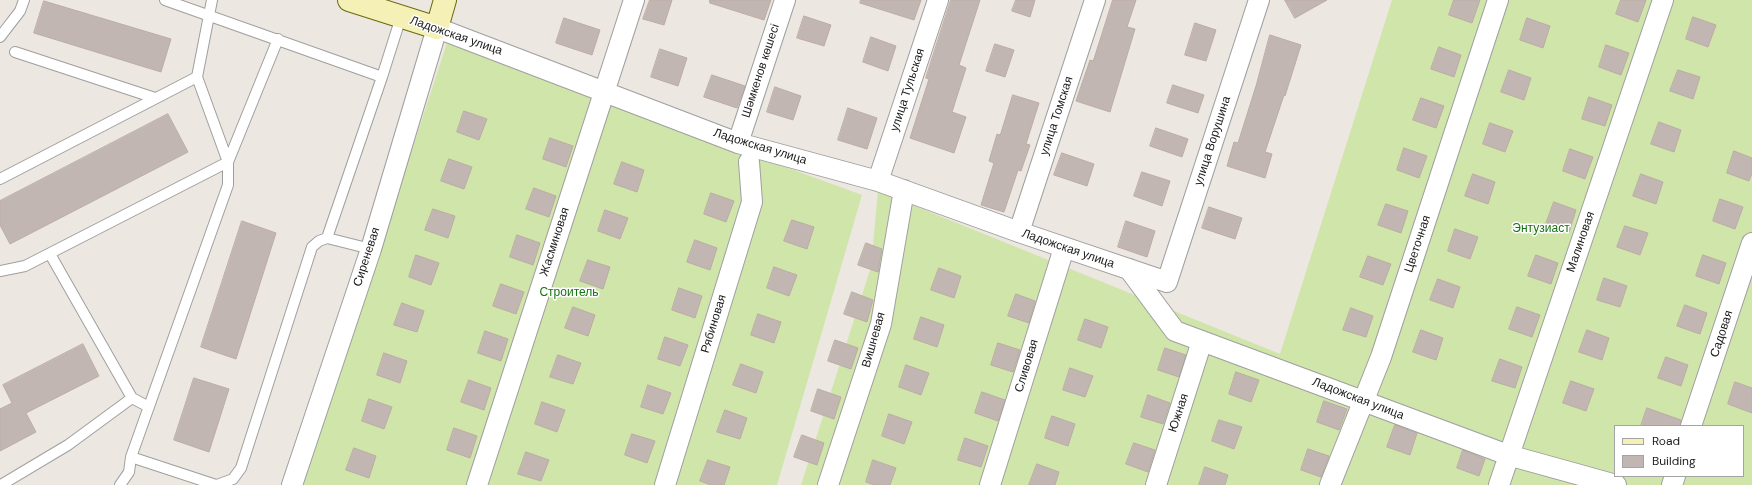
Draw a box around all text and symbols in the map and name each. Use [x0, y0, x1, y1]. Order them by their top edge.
street label: Ладожская улица [408, 13, 504, 59]
street label: Шәмкенов көшесі [739, 22, 783, 120]
street label: улица Тульская [888, 47, 928, 133]
street label: улица Томская [1037, 75, 1077, 157]
street label: улица Ворушина [1192, 95, 1234, 187]
street label: Ладожская улица [712, 126, 808, 168]
street label: Жасминовая [537, 206, 573, 278]
street label: Малиновая [1564, 210, 1598, 274]
street label: Цветочная [1402, 214, 1434, 274]
park label: Энтузиаст [1512, 222, 1570, 236]
street label: Сиреневая [351, 226, 383, 288]
street label: Ладожская улица [1020, 226, 1116, 272]
park label: Строитель [539, 286, 599, 300]
street label: Рябиновая [698, 293, 730, 355]
street label: Садовая [1708, 309, 1736, 359]
street label: Вишневая [859, 311, 889, 369]
street label: Сливовая [1012, 338, 1042, 394]
street label: Ладожская улица [1310, 375, 1406, 423]
street label: Южная [1166, 392, 1192, 434]
legend [1614, 425, 1744, 477]
text: Road [1652, 433, 1680, 449]
text: Building [1652, 453, 1696, 469]

